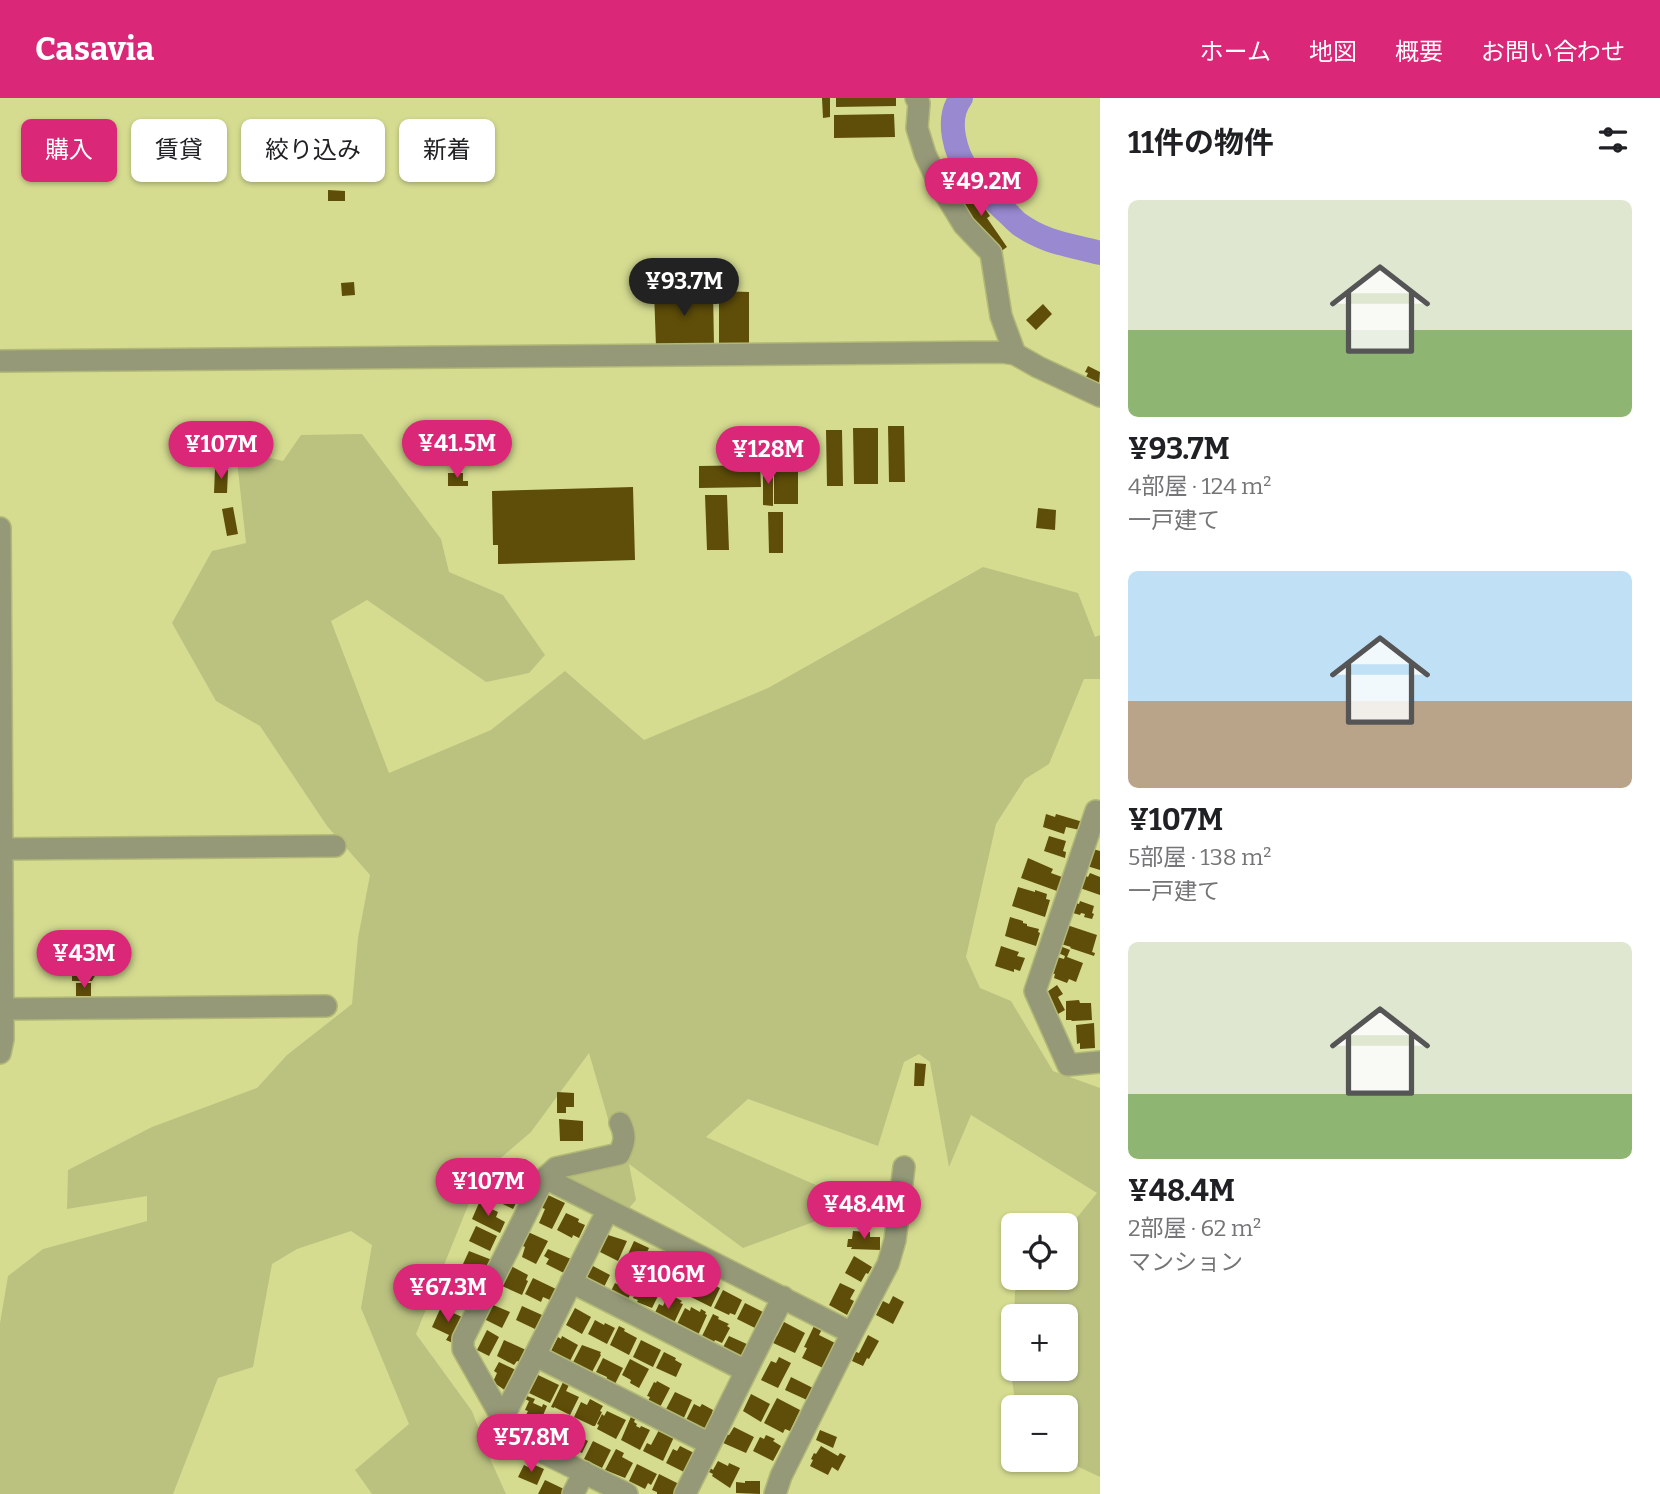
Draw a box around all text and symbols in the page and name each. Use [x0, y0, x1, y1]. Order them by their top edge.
text: Casavia [35, 29, 154, 69]
text: ホーム [1200, 38, 1271, 66]
text: 地図 [1309, 38, 1357, 66]
text: 概要 [1395, 38, 1443, 66]
text: お問い合わせ [1481, 38, 1625, 66]
chip: 購入 [21, 119, 117, 182]
chip: 賃貸 [131, 119, 227, 182]
chip: 絞り込み [241, 119, 385, 182]
chip: 新着 [399, 119, 495, 182]
icon: filters [1594, 121, 1632, 159]
text: 11件の物件 [1128, 125, 1274, 161]
pin: ¥49.2M [924, 158, 1038, 218]
text: ¥49.2M [941, 167, 1021, 195]
icon: home [1317, 246, 1443, 372]
pin: ¥93.7M [627, 258, 741, 318]
text: ¥93.7M [645, 267, 723, 295]
pin: ¥41.5M [400, 420, 514, 480]
pin: ¥107M [172, 422, 270, 481]
pin: ¥128M [719, 426, 817, 486]
text: ¥41.5M [418, 429, 496, 457]
text: ¥107M [185, 430, 257, 458]
text: ¥93.7M [1128, 431, 1230, 467]
text: ¥128M [732, 435, 804, 463]
text: 4部屋 · 124 m² [1128, 472, 1271, 500]
text: 一戸建て [1128, 506, 1220, 534]
icon: home [1317, 617, 1443, 743]
text: ¥107M [1128, 802, 1223, 838]
text: 5部屋 · 138 m² [1128, 843, 1271, 871]
text: 一戸建て [1128, 877, 1220, 905]
pin: ¥43M [43, 930, 125, 990]
text: ¥43M [53, 939, 115, 967]
icon: home [1317, 988, 1443, 1114]
pin: ¥107M [439, 1158, 537, 1218]
text: ¥107M [452, 1167, 524, 1195]
text: ¥48.4M [1128, 1173, 1235, 1209]
pin: ¥48.4M [807, 1182, 921, 1241]
text: ¥48.4M [823, 1190, 905, 1218]
map controls [1001, 1213, 1078, 1472]
button: locate [1001, 1213, 1078, 1290]
text: 2部屋 · 62 m² [1128, 1214, 1261, 1242]
text: マンション [1128, 1248, 1243, 1276]
pin: ¥106M [619, 1252, 717, 1311]
text: ¥106M [631, 1260, 705, 1288]
pin: ¥67.3M [391, 1264, 505, 1324]
text: ¥67.3M [409, 1273, 487, 1301]
button: + [1001, 1304, 1078, 1381]
button: − [1001, 1395, 1078, 1472]
pin: ¥57.8M [474, 1414, 588, 1474]
text: ¥57.8M [493, 1423, 569, 1451]

